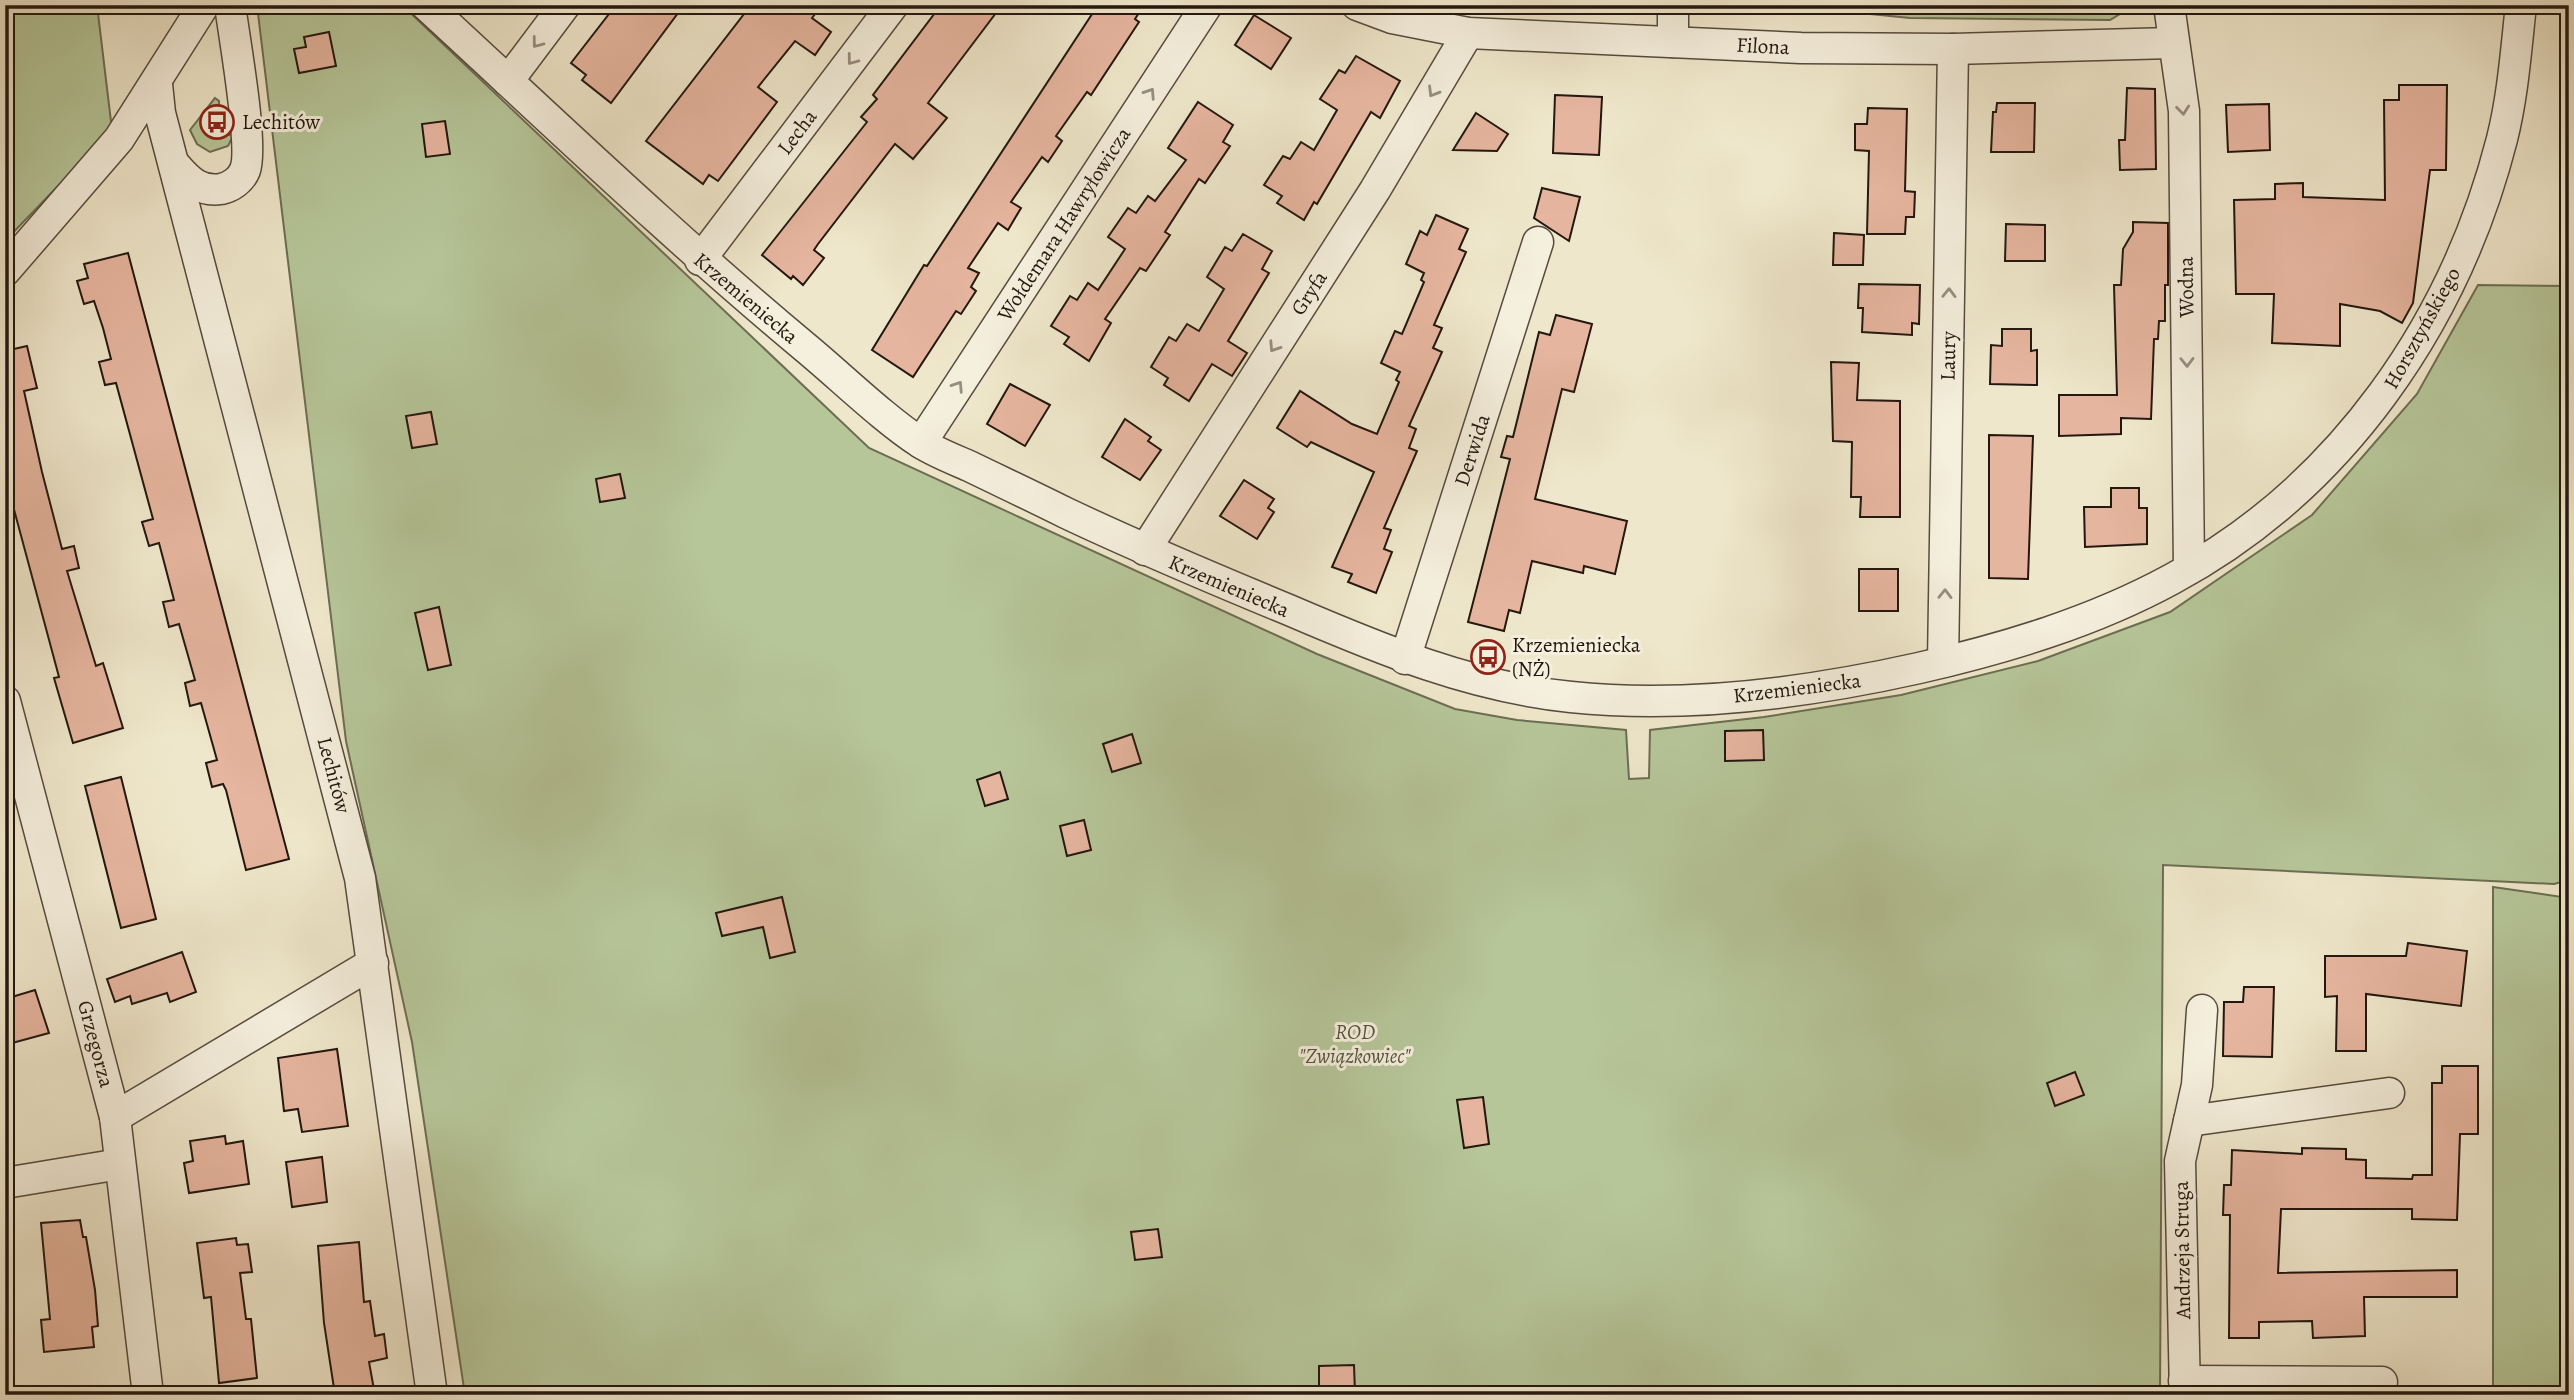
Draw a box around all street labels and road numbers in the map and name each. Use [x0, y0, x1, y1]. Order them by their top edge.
street label: Filona [1736, 31, 1790, 61]
street label: Lecha [771, 103, 823, 160]
street label: Wołdemara Hawryłowicza [990, 121, 1137, 327]
street label: Krzemieniecka [688, 246, 804, 350]
street label: Wodna [2171, 256, 2201, 319]
street label: Horsztyńskiego [2377, 262, 2467, 394]
street label: Gryfa [1284, 265, 1334, 321]
street label: Laury [1934, 330, 1962, 381]
street label: Derwida [1447, 410, 1497, 490]
street label: Krzemieniecka [1164, 548, 1294, 624]
street label: Krzemieniecka [1731, 666, 1863, 710]
street label: Lechitów [310, 734, 358, 816]
street label: Grzegorza [71, 997, 121, 1091]
street label: Andrzeja Struga [2167, 1180, 2197, 1320]

